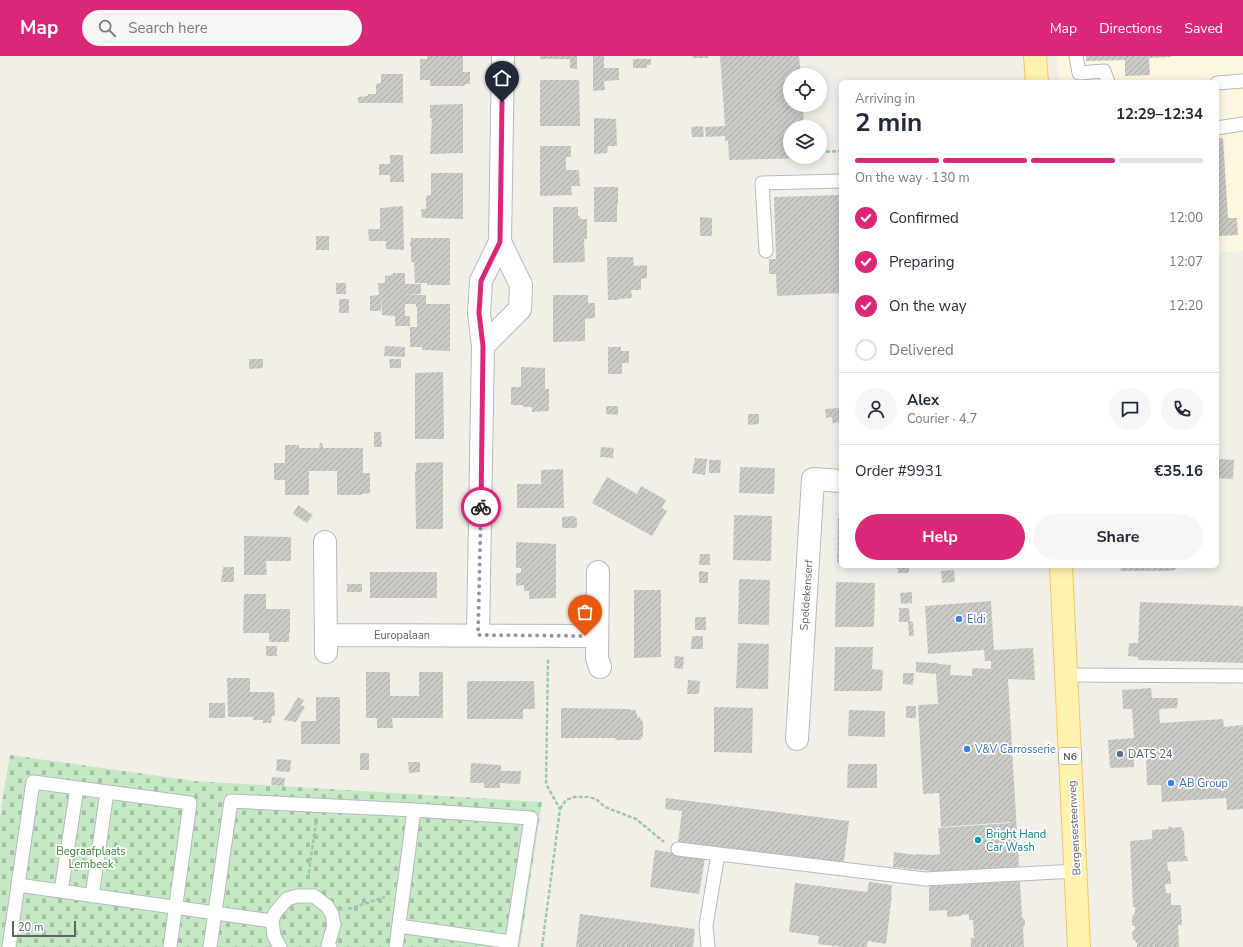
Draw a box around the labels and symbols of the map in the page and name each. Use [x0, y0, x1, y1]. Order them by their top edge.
pin [485, 61, 519, 102]
courier [461, 487, 501, 527]
street label: Speldekenserf [797, 559, 816, 631]
pin [568, 595, 602, 636]
place label: Eldi [967, 612, 986, 627]
marker: Eldi [954, 614, 964, 624]
street label: Europalaan [374, 628, 430, 643]
place label: V&V Carrosserie [974, 742, 1056, 757]
marker: V&V Carrosserie [962, 744, 972, 754]
place label: DATS 24 [1128, 747, 1173, 762]
road number: N6 [1059, 748, 1081, 764]
marker: DATS 24 [1115, 749, 1125, 759]
place label: AB Group [1179, 776, 1228, 791]
marker: AB Group [1166, 778, 1176, 788]
street label: Bergensesteenweg [1065, 780, 1084, 876]
place label: Bright Hand Car Wash [986, 827, 1046, 855]
marker: Bright Hand Car Wash [973, 835, 983, 845]
park label: Begraafplaats Lembeek [56, 844, 126, 872]
scale bar [12, 919, 76, 938]

